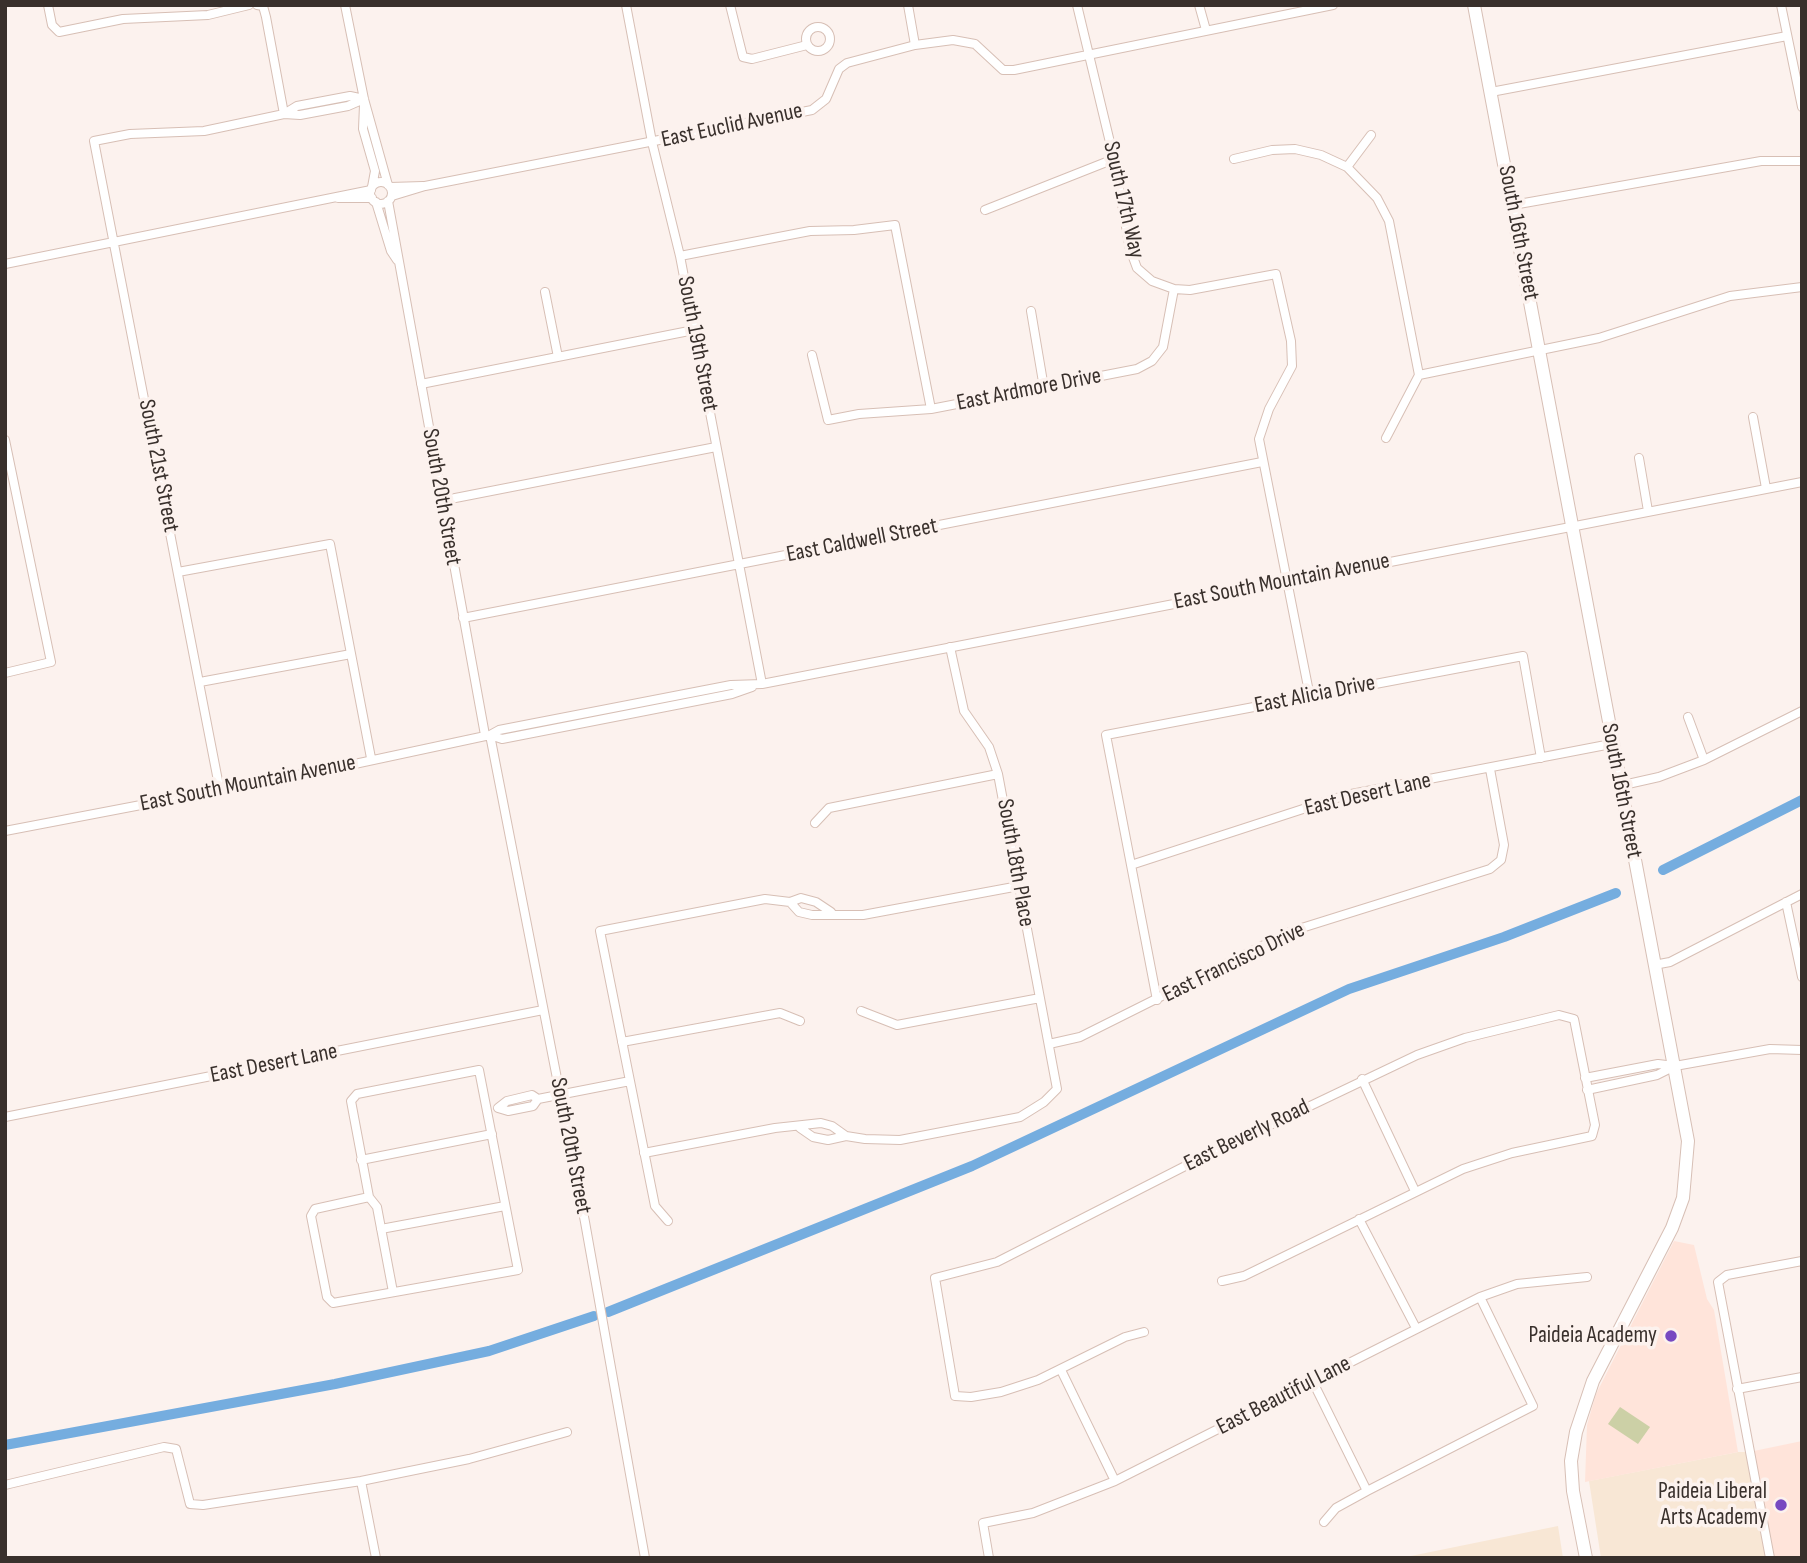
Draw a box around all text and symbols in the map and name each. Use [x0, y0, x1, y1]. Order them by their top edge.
street label: East Euclid Avenue [659, 98, 805, 154]
street label: South 17th Way [1096, 139, 1150, 261]
street label: South 16th Street [1491, 163, 1545, 303]
street label: South 19th Street [670, 274, 724, 414]
street label: East Ardmore Drive [954, 362, 1104, 418]
street label: South 21st Street [132, 397, 184, 535]
street label: South 20th Street [415, 427, 467, 567]
street label: East Caldwell Street [784, 513, 940, 569]
street label: East South Mountain Avenue [1172, 548, 1392, 616]
street label: East Alicia Drive [1252, 670, 1378, 720]
street label: South 16th Street [1594, 721, 1648, 861]
street label: East South Mountain Avenue [138, 750, 358, 818]
street label: East Desert Lane [1302, 767, 1434, 823]
street label: South 18th Place [990, 797, 1040, 929]
street label: East Francisco Drive [1158, 917, 1310, 1009]
street label: East Desert Lane [208, 1038, 340, 1090]
street label: South 20th Street [543, 1075, 597, 1217]
street label: East Beverly Road [1180, 1094, 1314, 1178]
place label: Paideia Academy [1528, 1322, 1657, 1350]
marker: Paideia Academy [1663, 1328, 1679, 1344]
street label: East Beautiful Lane [1212, 1350, 1356, 1442]
place label: Paideia Liberal Arts Academy [1658, 1478, 1767, 1532]
marker: Paideia Liberal Arts Academy [1773, 1497, 1789, 1513]

